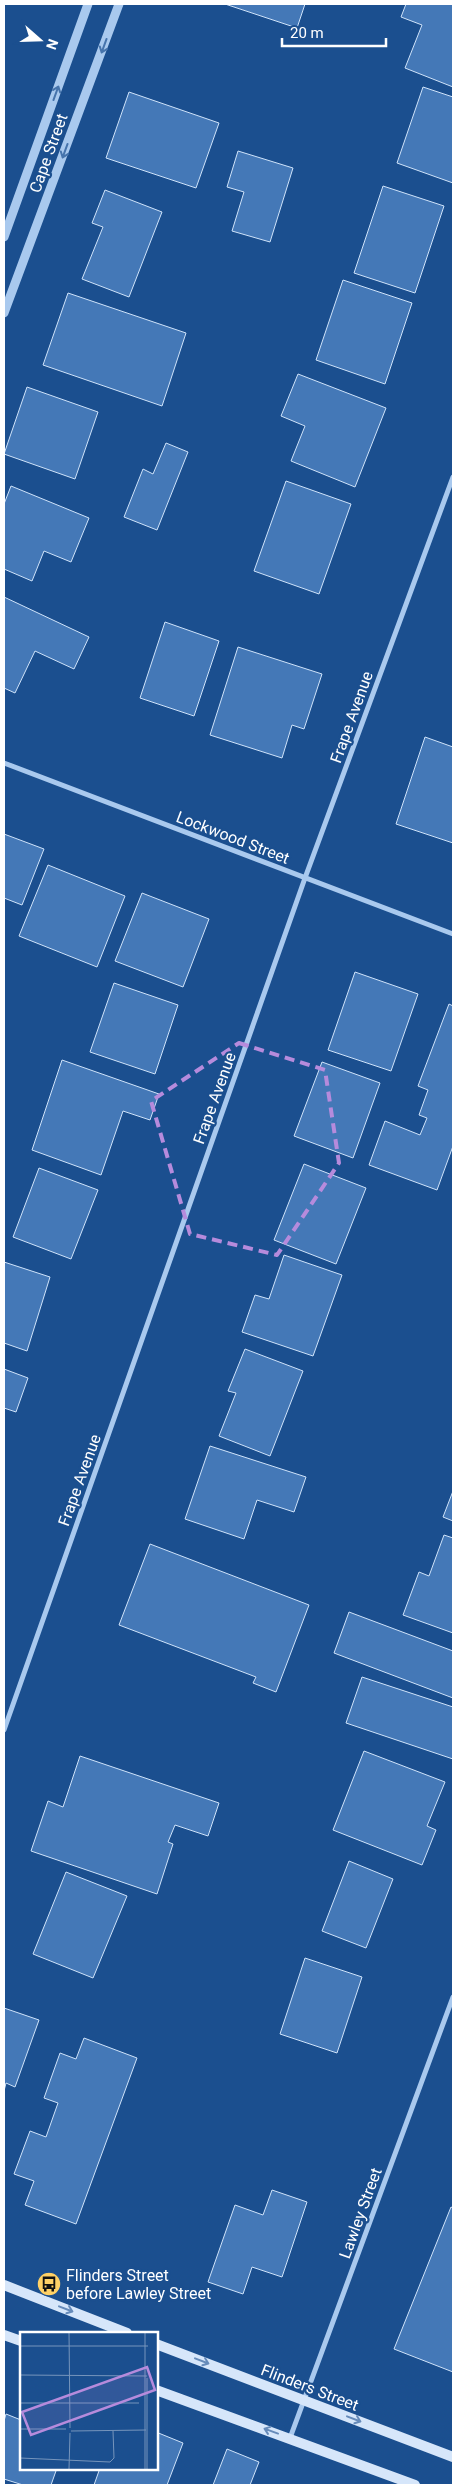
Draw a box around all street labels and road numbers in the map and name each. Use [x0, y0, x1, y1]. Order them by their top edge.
street label: Cape Street [25, 111, 72, 195]
street label: Frape Avenue [326, 669, 377, 766]
street label: Lockwood Street [174, 807, 292, 868]
street label: Frape Avenue [189, 1050, 240, 1147]
street label: Frape Avenue [54, 1432, 105, 1529]
street label: Lawley Street [335, 2165, 386, 2261]
street label: Flinders Street [258, 2360, 361, 2415]

